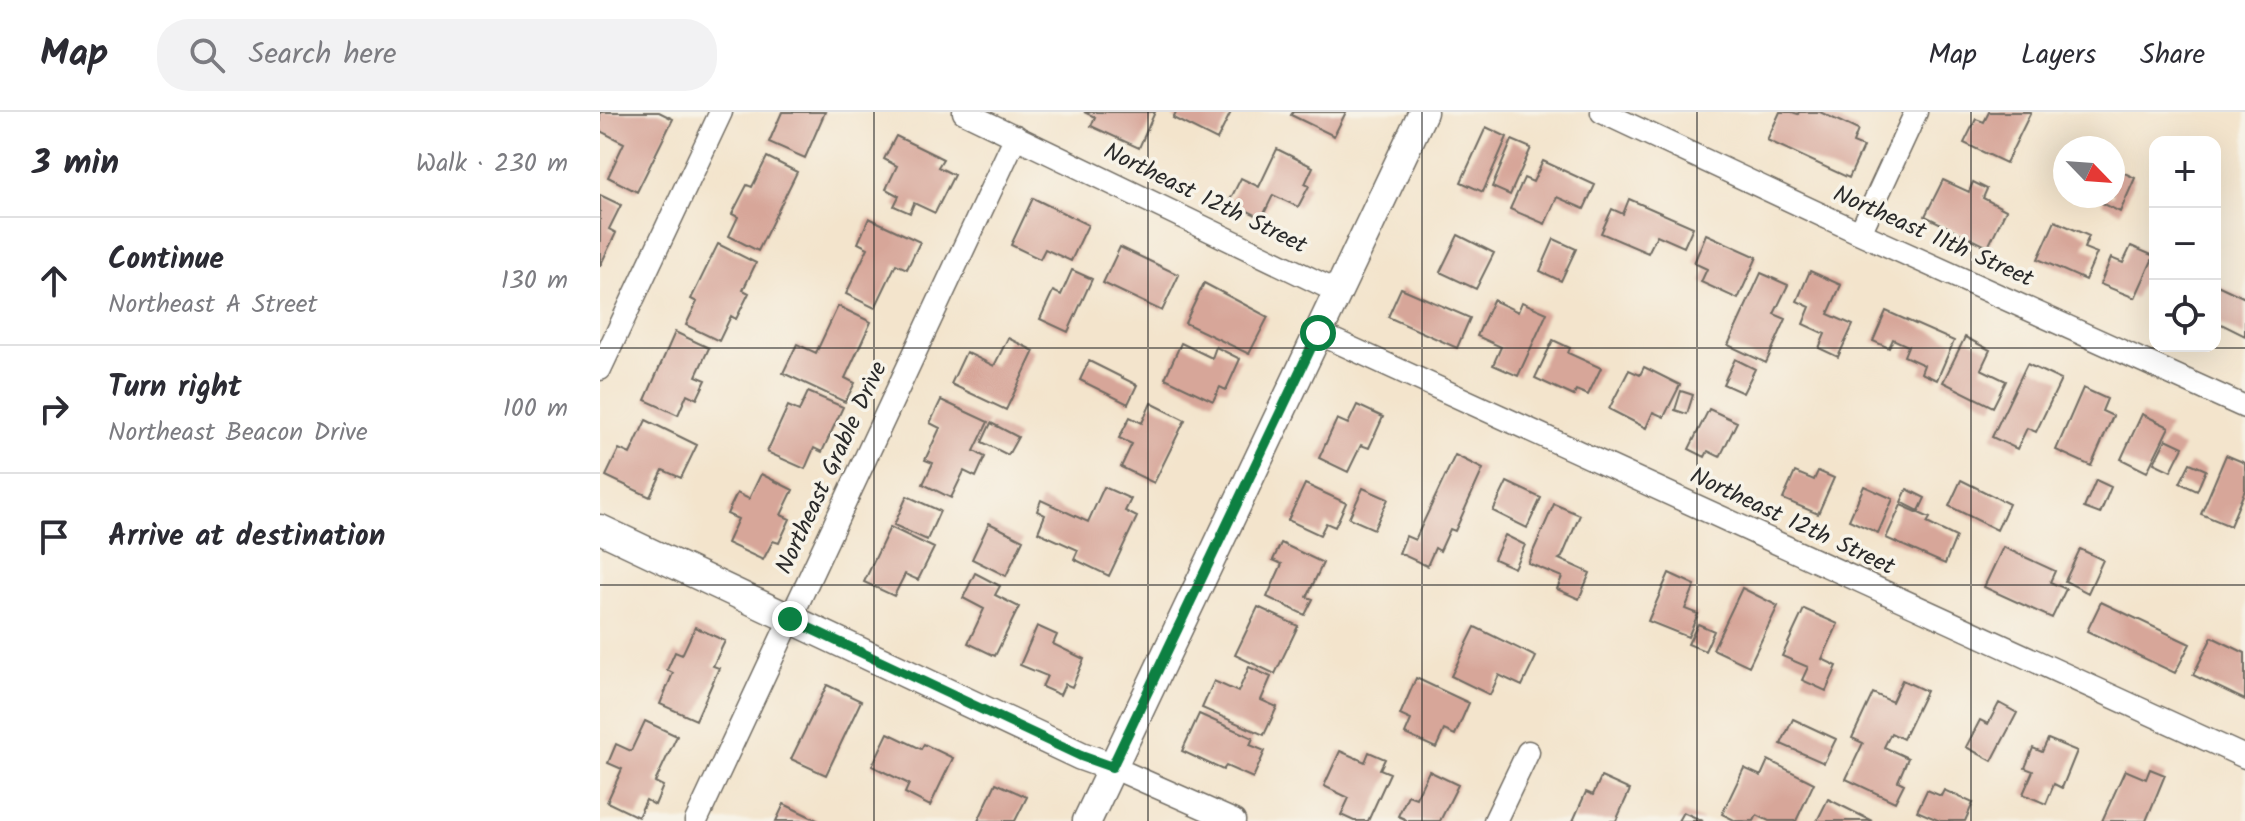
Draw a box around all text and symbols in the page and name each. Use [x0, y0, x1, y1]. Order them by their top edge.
search box [157, 19, 717, 91]
text: Map [40, 25, 109, 85]
text: Search here [249, 31, 396, 79]
icon: search [185, 33, 229, 77]
text: Map [1928, 33, 1977, 78]
text: Layers [2021, 33, 2096, 78]
text: Share [2140, 33, 2205, 78]
street label: Northeast 12th Street [1096, 133, 1314, 266]
north arrow [2053, 136, 2125, 208]
map controls [2149, 136, 2221, 352]
button: + [2149, 136, 2221, 208]
text: 3 min [32, 137, 119, 191]
text: Walk · 230 m [416, 143, 568, 185]
street label: Northeast 11th Street [1826, 175, 2040, 299]
button: − [2149, 208, 2221, 280]
text: Continue [108, 236, 224, 284]
icon: ahead [32, 259, 76, 303]
text: 130 m [501, 260, 568, 302]
button: locate [2149, 280, 2221, 352]
text: Northeast A Street [108, 284, 318, 326]
route start [1300, 315, 1336, 351]
street label: Northeast Grable Drive [765, 355, 899, 581]
text: Turn right [108, 364, 241, 412]
icon: right [32, 387, 76, 431]
text: 100 m [503, 388, 568, 430]
text: Northeast Beacon Drive [108, 412, 368, 454]
street label: Northeast 12th Street [1683, 457, 1902, 587]
text: Arrive at destination [108, 513, 385, 561]
icon: arrive [32, 515, 76, 559]
route end [772, 601, 808, 637]

